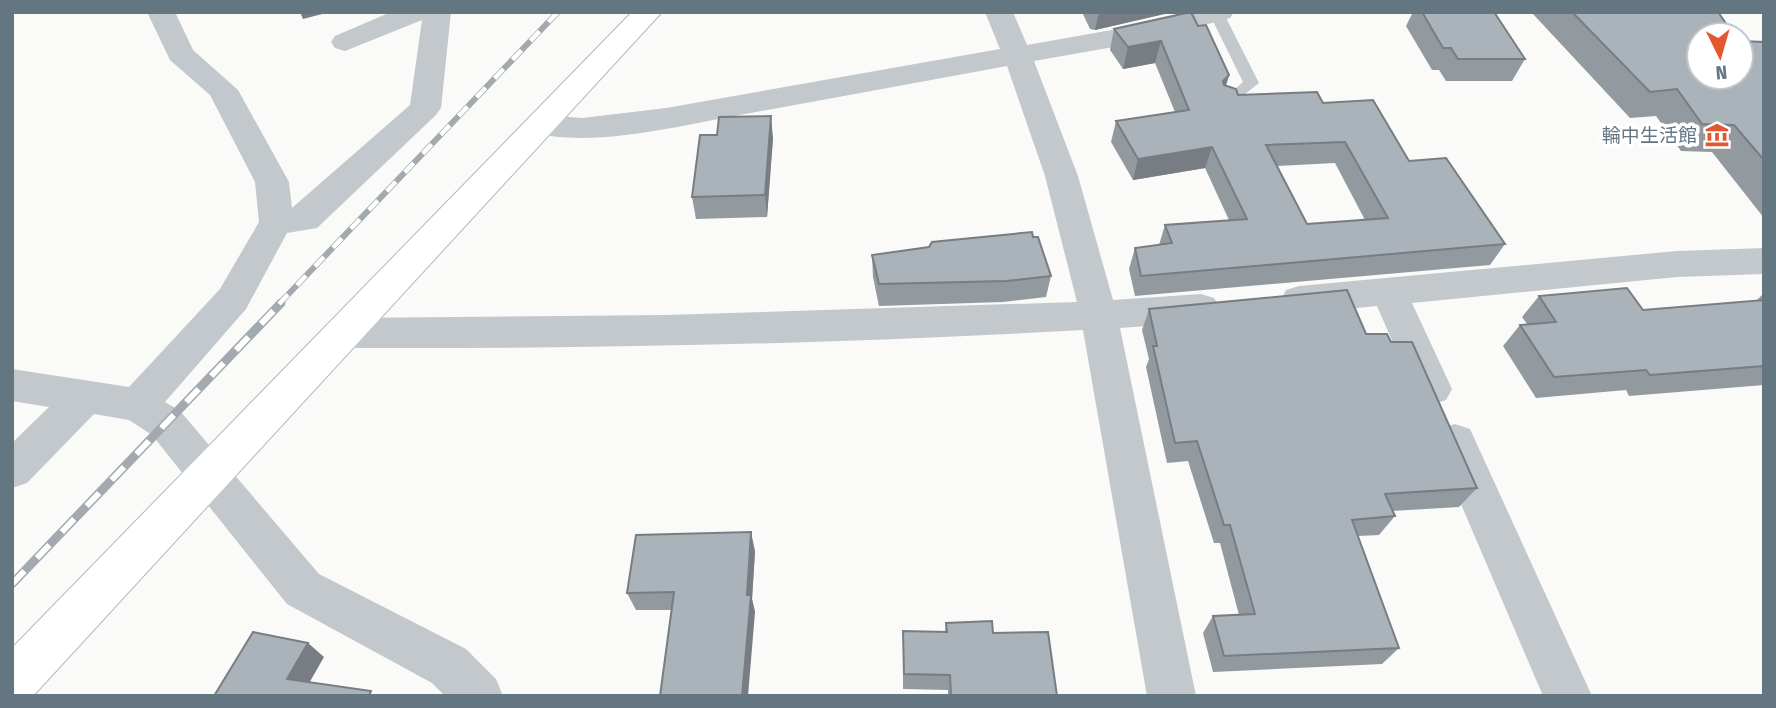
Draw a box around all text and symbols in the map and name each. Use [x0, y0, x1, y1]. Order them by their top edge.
north arrow [1685, 21, 1755, 91]
text: N [1715, 60, 1728, 84]
museum icon: 輪中生活館 [1703, 121, 1731, 149]
place label: 輪中生活館 [1602, 124, 1697, 147]

